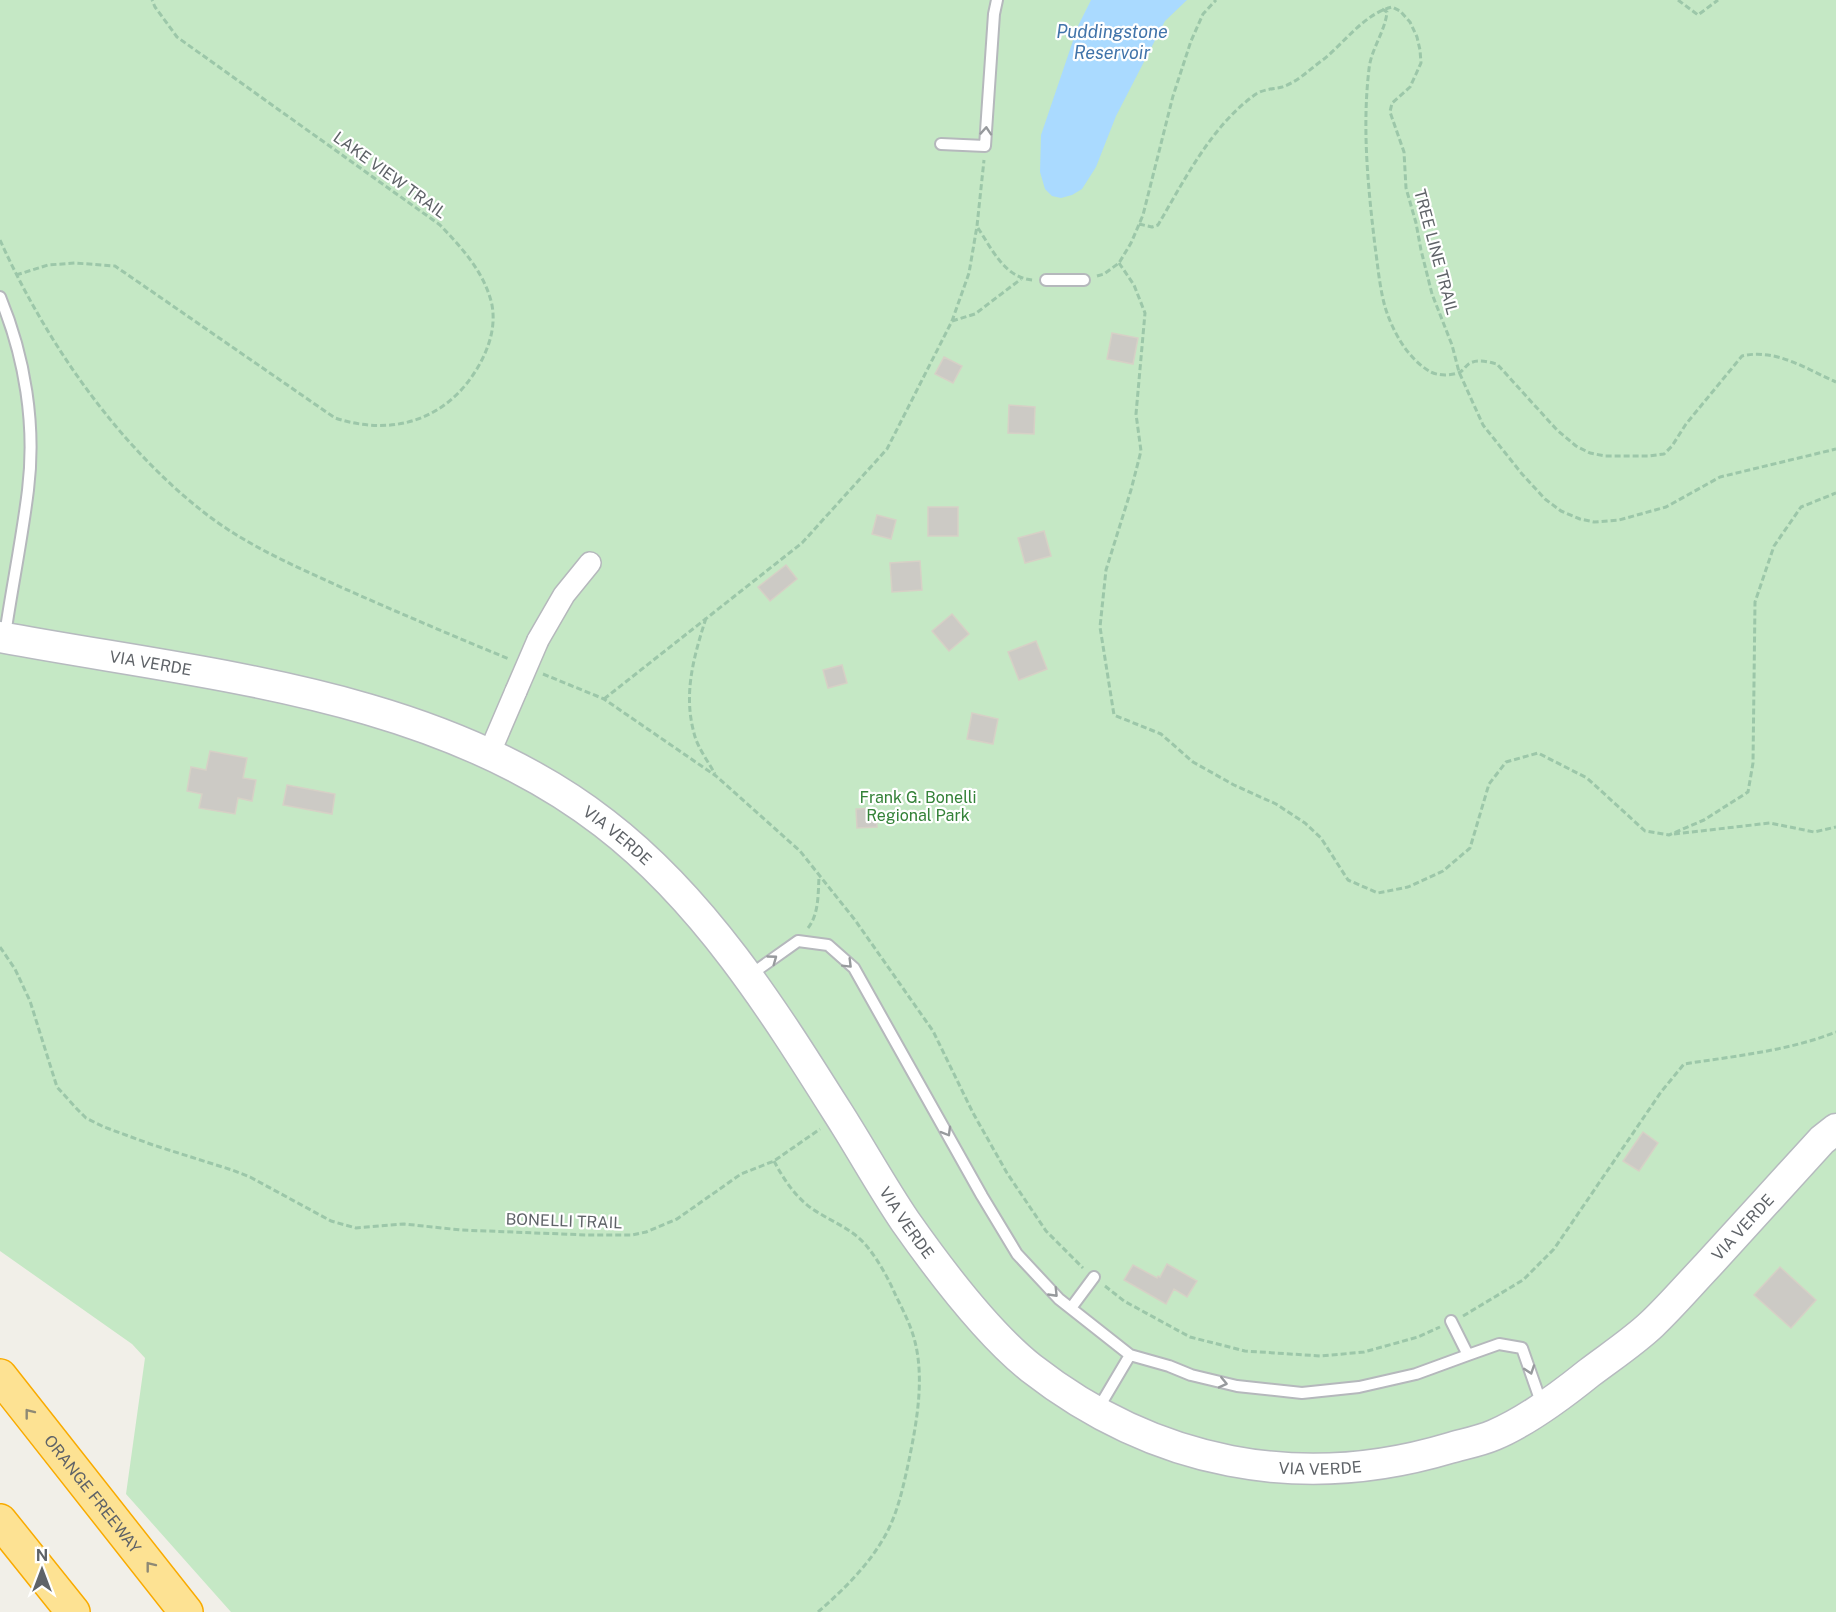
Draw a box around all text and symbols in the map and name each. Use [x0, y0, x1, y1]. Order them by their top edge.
water label: Puddingstone Reservoir [1056, 21, 1168, 63]
one-way arrow [979, 127, 992, 136]
street label: LAKE VIEW TRAIL [330, 128, 450, 222]
street label: TREE LINE TRAIL [1410, 187, 1462, 317]
street label: VIA VERDE [108, 647, 193, 679]
park label: Frank G. Bonelli Regional Park [860, 788, 977, 825]
street label: VIA VERDE [580, 801, 656, 869]
one-way arrow [767, 955, 778, 966]
one-way arrow [842, 957, 852, 968]
one-way arrow [939, 1126, 951, 1136]
street label: VIA VERDE [876, 1183, 938, 1262]
street label: VIA VERDE [1707, 1190, 1777, 1264]
street label: BONELLI TRAIL [505, 1209, 623, 1233]
one-way arrow [1047, 1287, 1058, 1297]
one-way arrow [1522, 1364, 1535, 1375]
one-way arrow [1218, 1376, 1228, 1389]
one-way arrow [26, 1409, 37, 1420]
street label: ORANGE FREEWAY [41, 1431, 145, 1557]
street label: VIA VERDE [1278, 1457, 1362, 1478]
north arrow [12, 1540, 72, 1600]
one-way arrow [147, 1562, 158, 1573]

